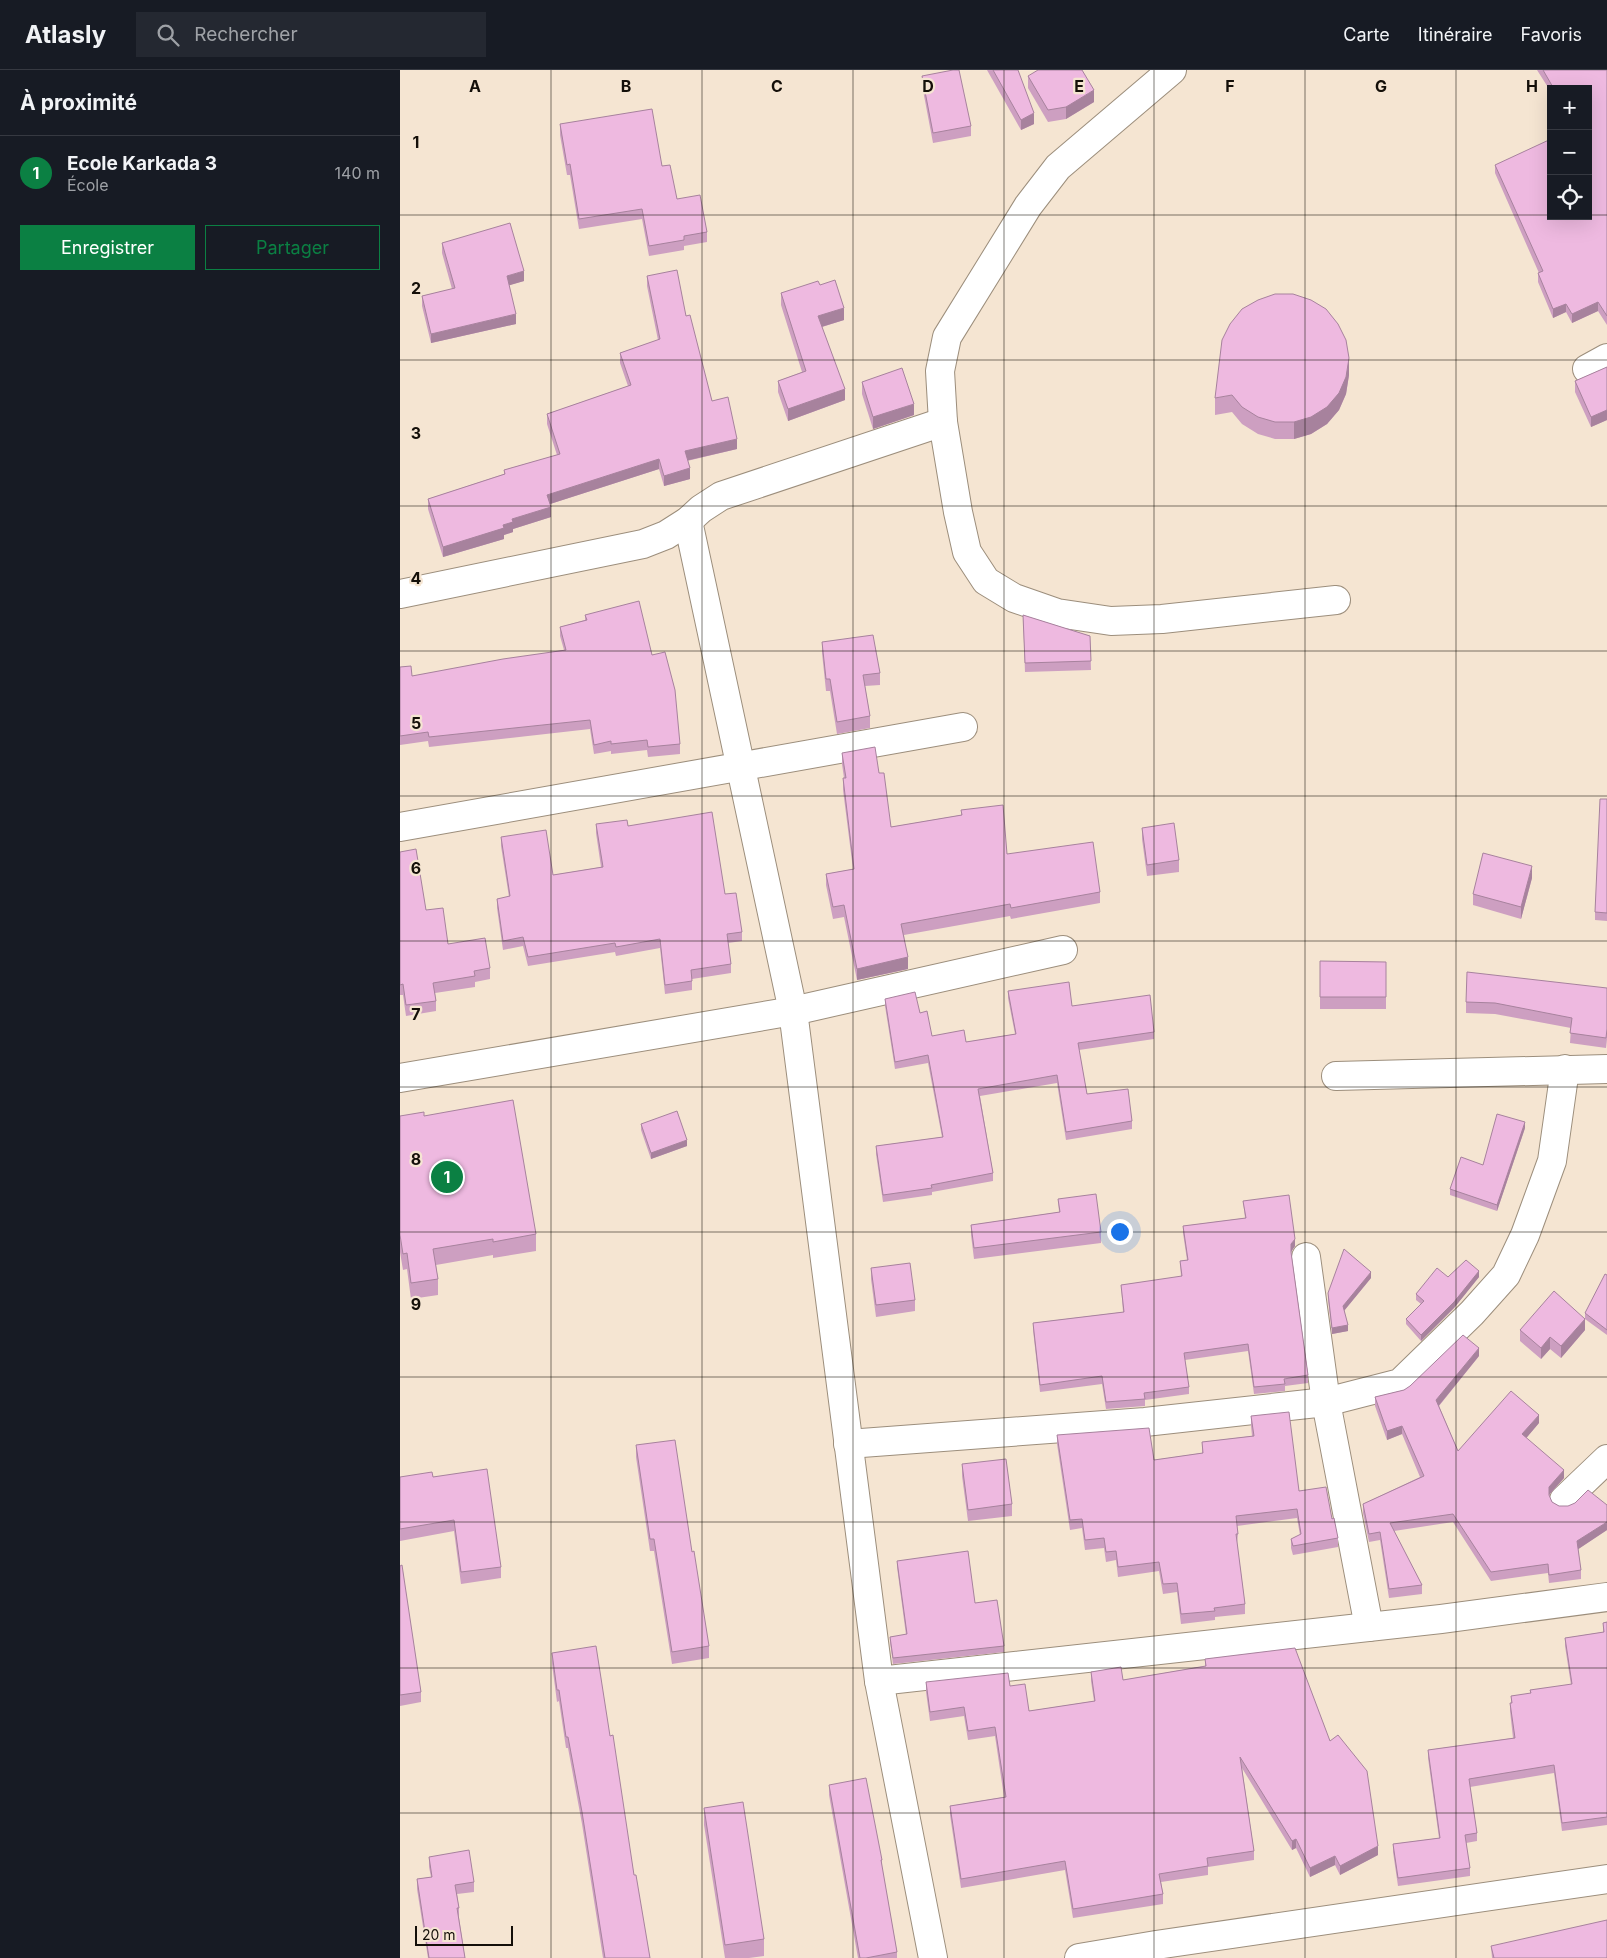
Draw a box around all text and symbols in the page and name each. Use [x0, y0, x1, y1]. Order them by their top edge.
search box [136, 12, 486, 57]
text: Atlasly [25, 20, 106, 49]
icon: search [154, 21, 182, 49]
text: Rechercher [194, 23, 298, 46]
text: Carte [1343, 24, 1390, 45]
text: Itinéraire [1418, 24, 1492, 45]
text: Favoris [1520, 24, 1582, 45]
text: A [469, 76, 481, 96]
text: B [621, 76, 631, 96]
text: C [771, 76, 783, 96]
text: D [922, 76, 934, 96]
text: E [1074, 76, 1084, 96]
text: F [1225, 76, 1235, 96]
text: G [1375, 76, 1387, 96]
text: H [1526, 76, 1538, 96]
map controls [1547, 85, 1592, 220]
button: + [1547, 85, 1592, 130]
text: À proximité [20, 90, 137, 115]
button: − [1547, 130, 1592, 175]
text: 1 [413, 132, 419, 152]
text: Ecole Karkada 3 [67, 152, 217, 175]
text: 1 [33, 163, 39, 183]
text: 140 m [335, 163, 380, 183]
text: École [67, 175, 109, 195]
button: locate [1547, 175, 1592, 220]
button: Enregistrer [20, 225, 195, 270]
button: Partager [205, 225, 380, 270]
text: 2 [411, 278, 421, 298]
text: 3 [411, 423, 421, 443]
text: 4 [411, 568, 422, 588]
text: 5 [411, 713, 421, 733]
text: 6 [411, 858, 421, 878]
text: 7 [411, 1004, 421, 1024]
text: 8 [411, 1149, 421, 1169]
pin: 1 [431, 1158, 463, 1196]
your location [1107, 1219, 1133, 1245]
text: 9 [411, 1294, 421, 1314]
scale bar [415, 1923, 512, 1946]
text: 20 m [422, 1926, 456, 1943]

